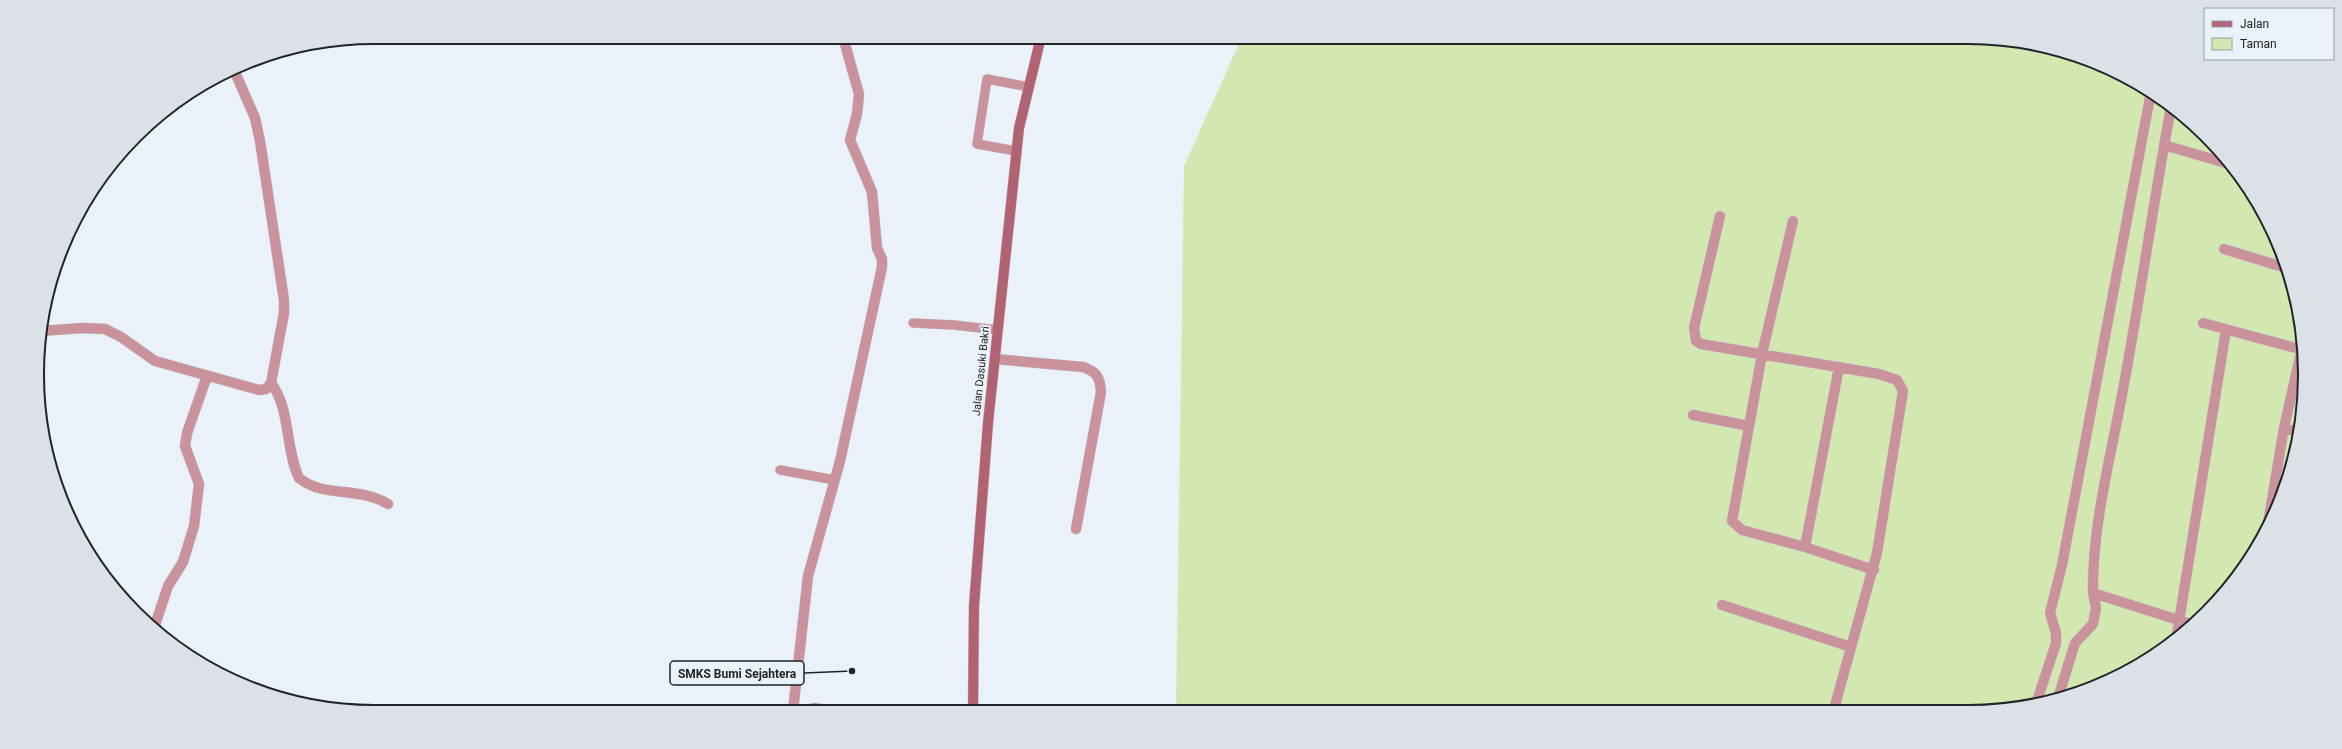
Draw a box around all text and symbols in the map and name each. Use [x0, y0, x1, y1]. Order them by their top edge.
legend [2204, 8, 2334, 60]
text: Jalan [2240, 17, 2269, 31]
text: Taman [2240, 37, 2277, 51]
street label: Jalan Dasuki Bakri [970, 325, 992, 417]
callout: SMKS Bumi Sejahtera [670, 661, 804, 685]
text: SMKS Bumi Sejahtera [678, 667, 797, 681]

